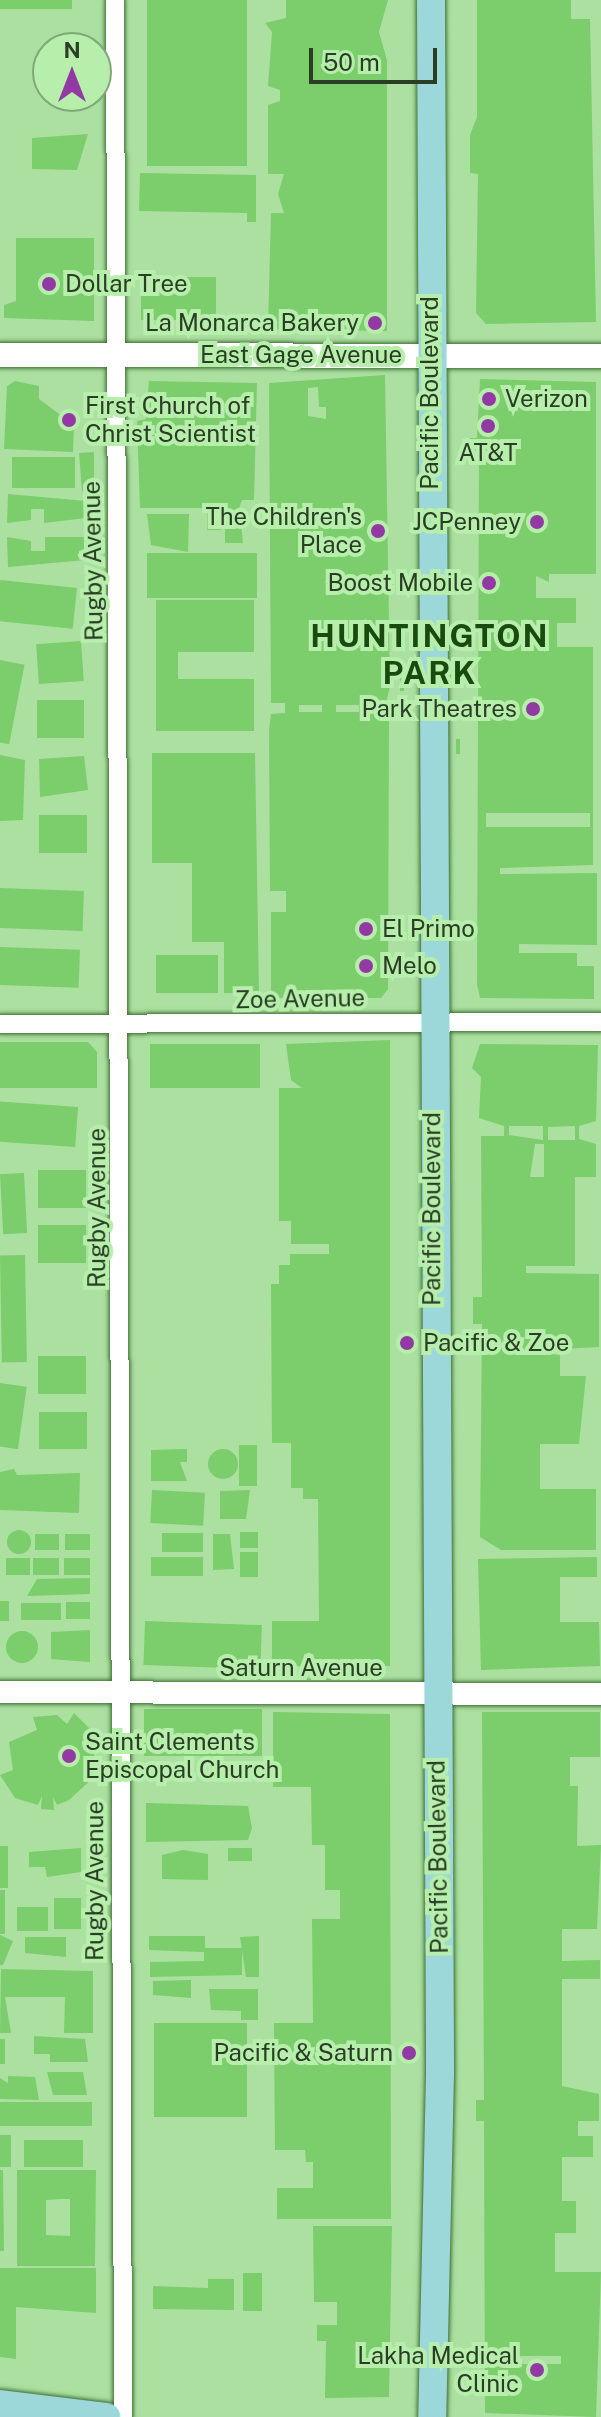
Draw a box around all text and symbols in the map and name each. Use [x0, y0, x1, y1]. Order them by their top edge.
north arrow [32, 32, 112, 112]
scale bar [313, 32, 441, 82]
text: N [63, 37, 81, 63]
text: 50 m [323, 48, 380, 76]
place label: Dollar Tree [65, 270, 188, 298]
marker: Dollar Tree [40, 275, 58, 293]
street label: Pacific Boulevard [416, 296, 444, 490]
place label: La Monarca Bakery [145, 309, 359, 337]
marker: La Monarca Bakery [366, 314, 384, 332]
street label: East Gage Avenue [200, 341, 402, 369]
place label: Verizon [505, 385, 588, 413]
marker: Verizon [480, 390, 498, 408]
place label: First Church of Christ Scientist [85, 392, 256, 448]
marker: First Church of Christ Scientist [60, 411, 78, 429]
marker: AT&T [479, 417, 497, 435]
place label: AT&T [459, 439, 517, 467]
street label: Rugby Avenue [77, 481, 109, 641]
place label: The Children's Place [205, 503, 362, 559]
place label: JCPenney [413, 508, 521, 536]
marker: JCPenney [528, 513, 546, 531]
marker: The Children's Place [369, 522, 387, 540]
place label: Boost Mobile [327, 569, 473, 597]
marker: Boost Mobile [480, 574, 498, 592]
district label: HUNTINGTON PARK [310, 618, 550, 693]
place label: Park Theatres [362, 695, 517, 723]
marker: Park Theatres [524, 700, 542, 718]
place label: El Primo [382, 915, 475, 943]
marker: El Primo [357, 920, 375, 938]
place label: Melo [382, 952, 437, 980]
marker: Melo [357, 957, 375, 975]
street label: Zoe Avenue [235, 983, 365, 1015]
street label: Pacific Boulevard [418, 1112, 446, 1306]
street label: Rugby Avenue [83, 1128, 111, 1288]
place label: Pacific & Zoe [423, 1329, 569, 1357]
marker: Pacific & Zoe [398, 1334, 416, 1352]
street label: Saturn Avenue [219, 1654, 383, 1682]
place label: Saint Clements Episcopal Church [85, 1728, 279, 1784]
marker: Saint Clements Episcopal Church [60, 1747, 78, 1765]
street label: Pacific Boulevard [422, 1760, 454, 1954]
street label: Rugby Avenue [81, 1801, 109, 1961]
place label: Pacific & Saturn [213, 2039, 393, 2067]
marker: Pacific & Saturn [400, 2044, 418, 2062]
place label: Lakha Medical Clinic [357, 2342, 519, 2398]
marker: Lakha Medical Clinic [526, 2359, 548, 2381]

